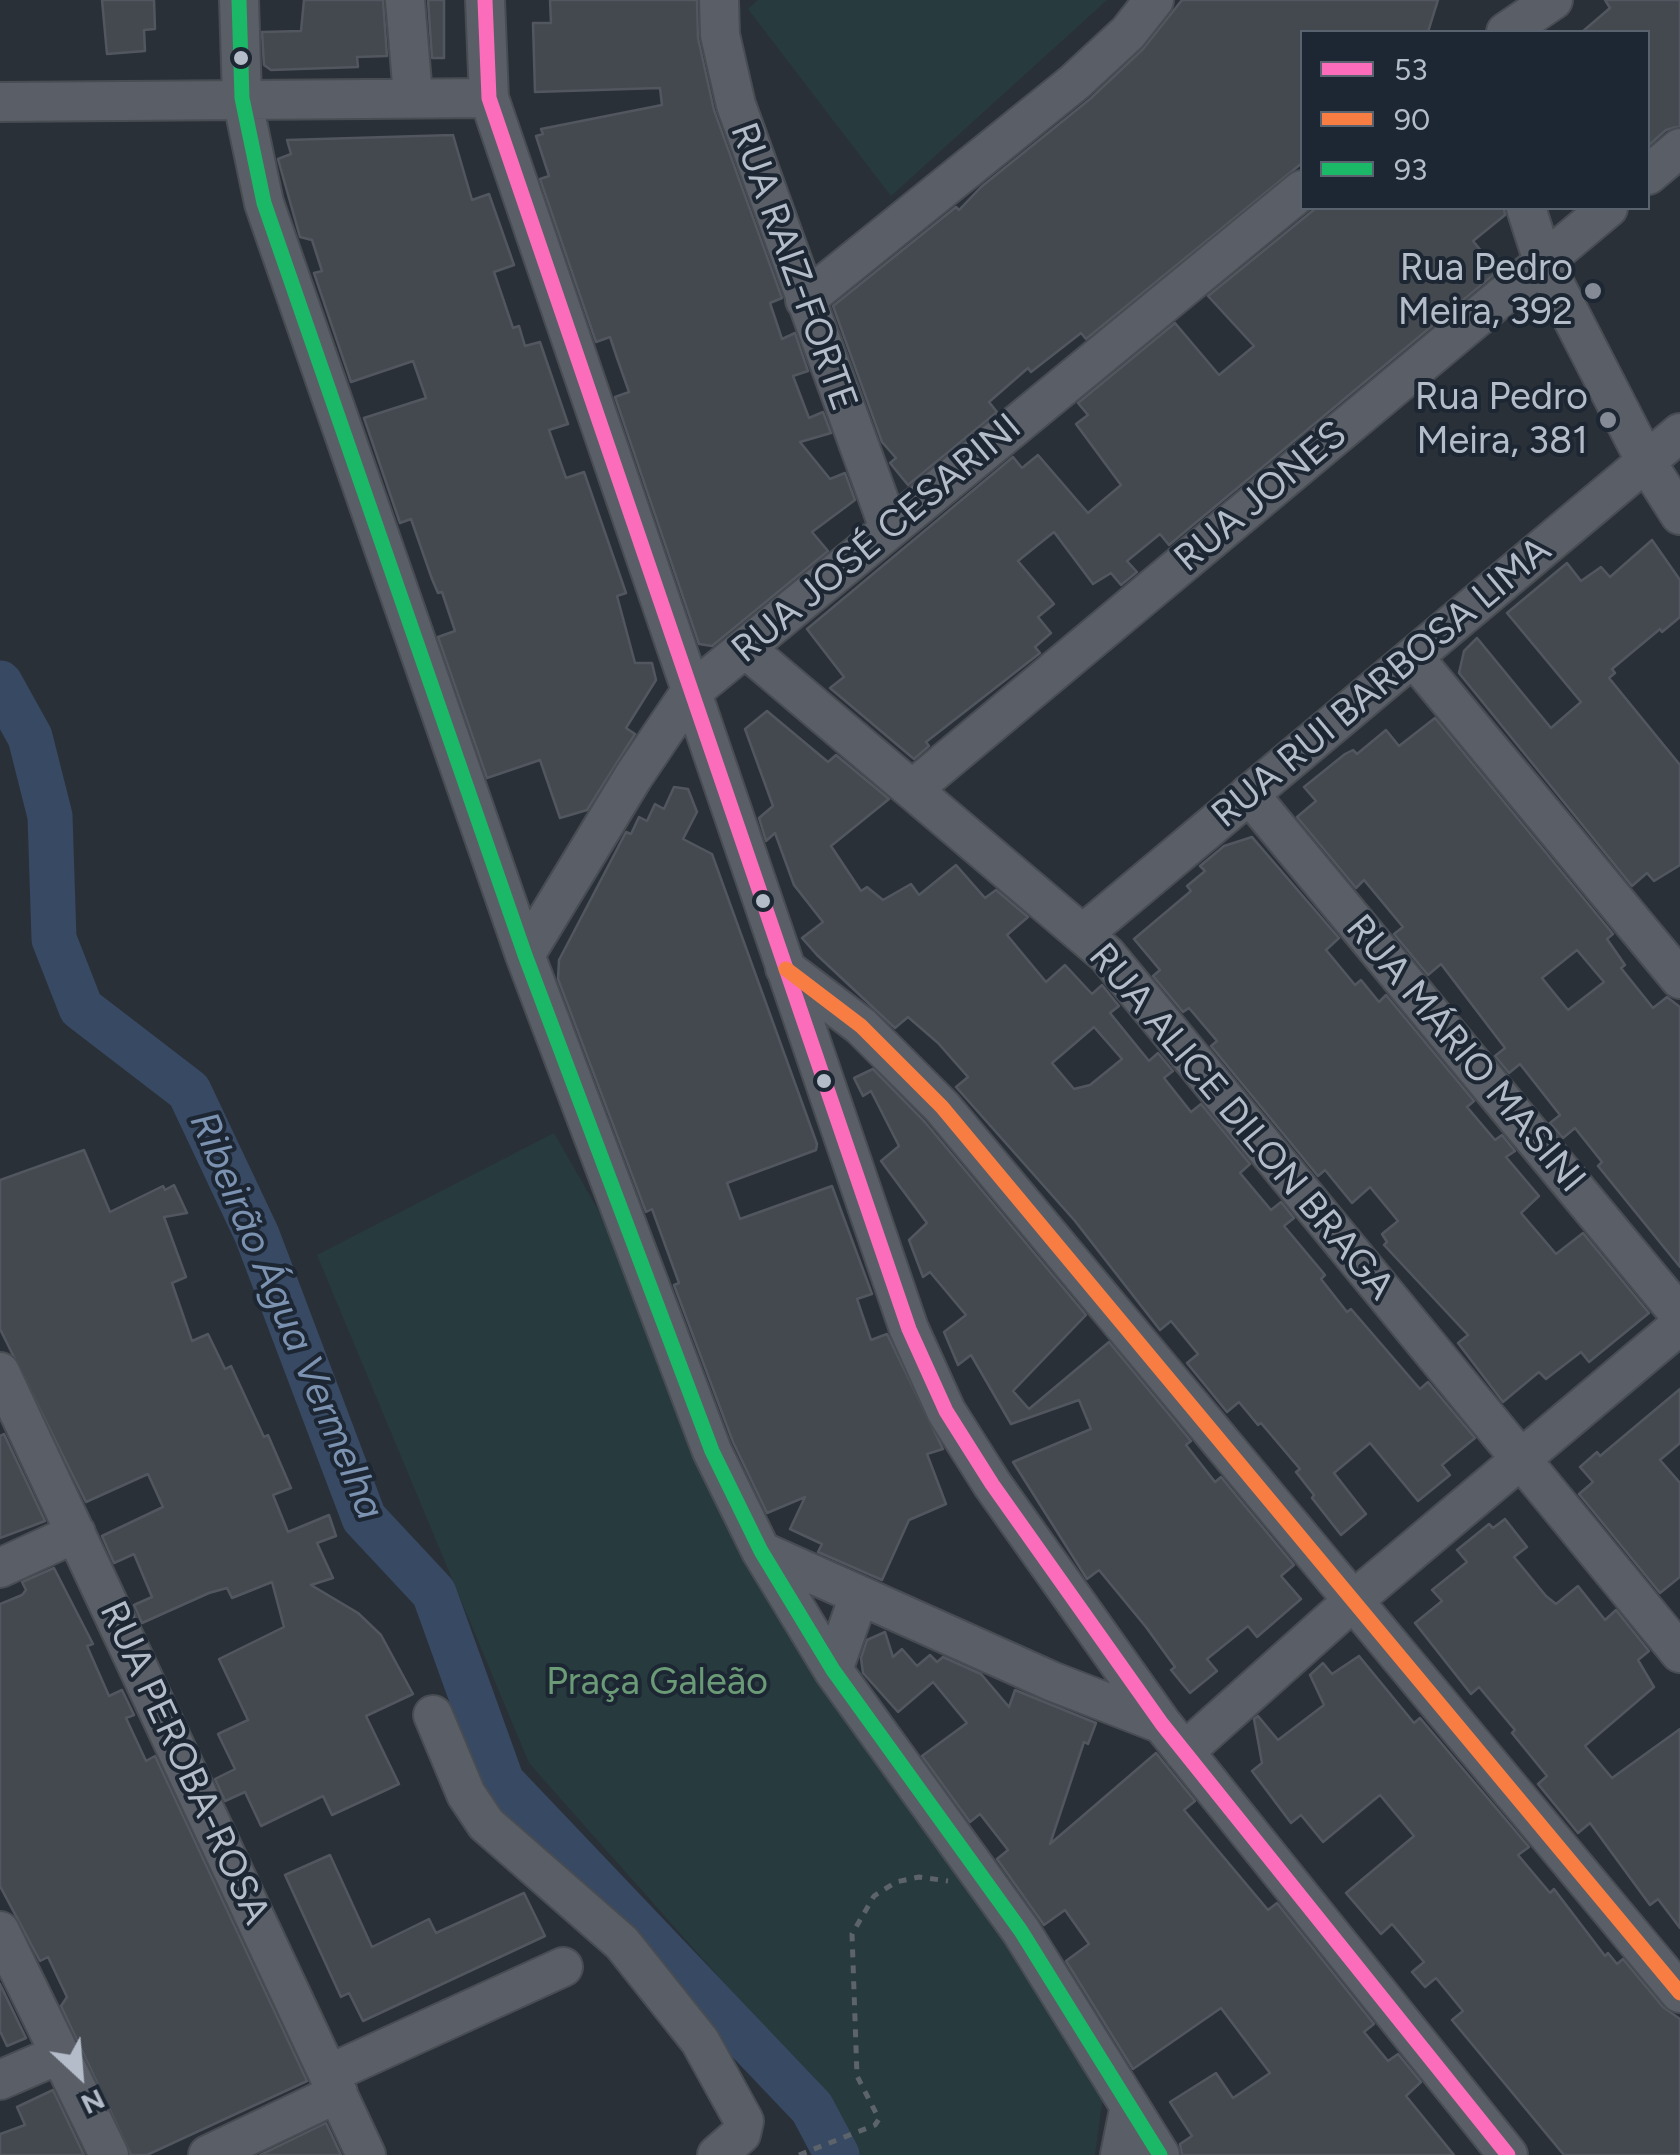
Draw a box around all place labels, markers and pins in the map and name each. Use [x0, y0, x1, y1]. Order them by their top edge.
unlabelled marker [231, 48, 251, 68]
place label: Rua Pedro Meira, 392 [1398, 246, 1573, 336]
marker: Rua Pedro Meira, 392 [1582, 280, 1604, 302]
place label: Rua Pedro Meira, 381 [1415, 375, 1588, 464]
marker: Rua Pedro Meira, 381 [1597, 409, 1619, 431]
unlabelled marker [753, 891, 773, 911]
unlabelled marker [814, 1071, 834, 1091]

